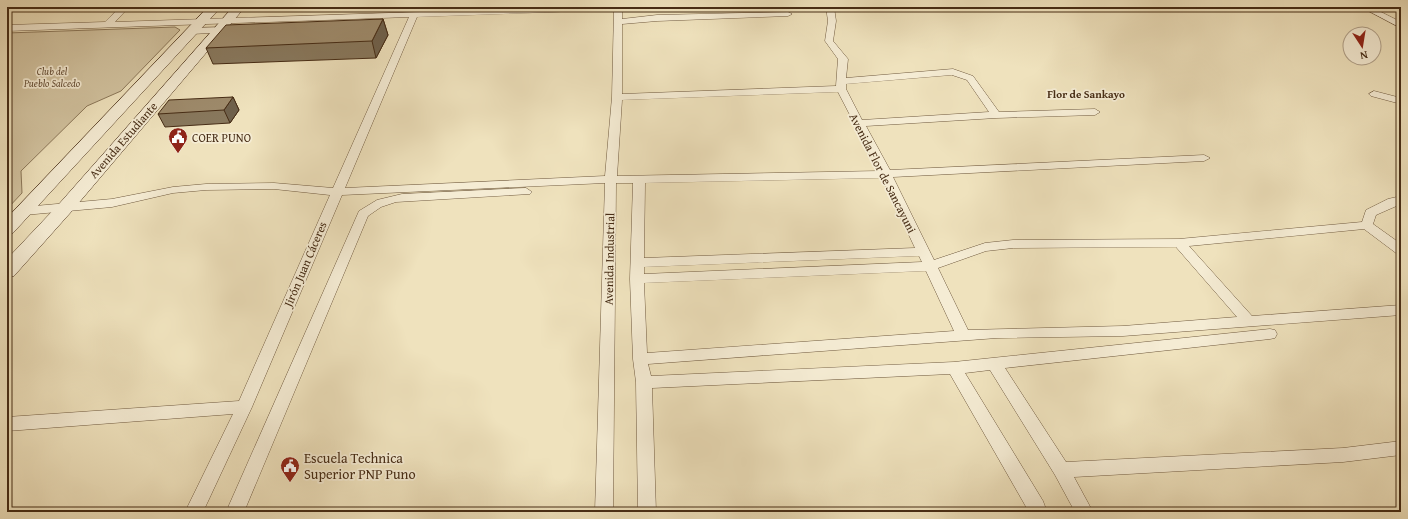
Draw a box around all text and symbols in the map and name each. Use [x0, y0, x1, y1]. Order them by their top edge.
north arrow [1342, 26, 1382, 66]
text: N [1358, 47, 1369, 65]
park label: Club del Pueblo Salcedo [23, 64, 81, 91]
district label: Flor de Sankayo [1047, 86, 1125, 102]
street label: Avenida Estudiante [85, 98, 161, 182]
street label: Avenida Flor de Sancayuni [845, 110, 921, 236]
public building icon: COER PUNO [167, 126, 189, 154]
place label: COER PUNO [192, 129, 251, 146]
street label: Avenida Industrial [600, 212, 618, 305]
street label: Jirón Juan Cáceres [279, 218, 331, 311]
place label: Escuela Technica Superior PNP Puno [304, 448, 416, 484]
public building icon: Escuela Technica Superior PNP Puno [279, 455, 301, 483]

